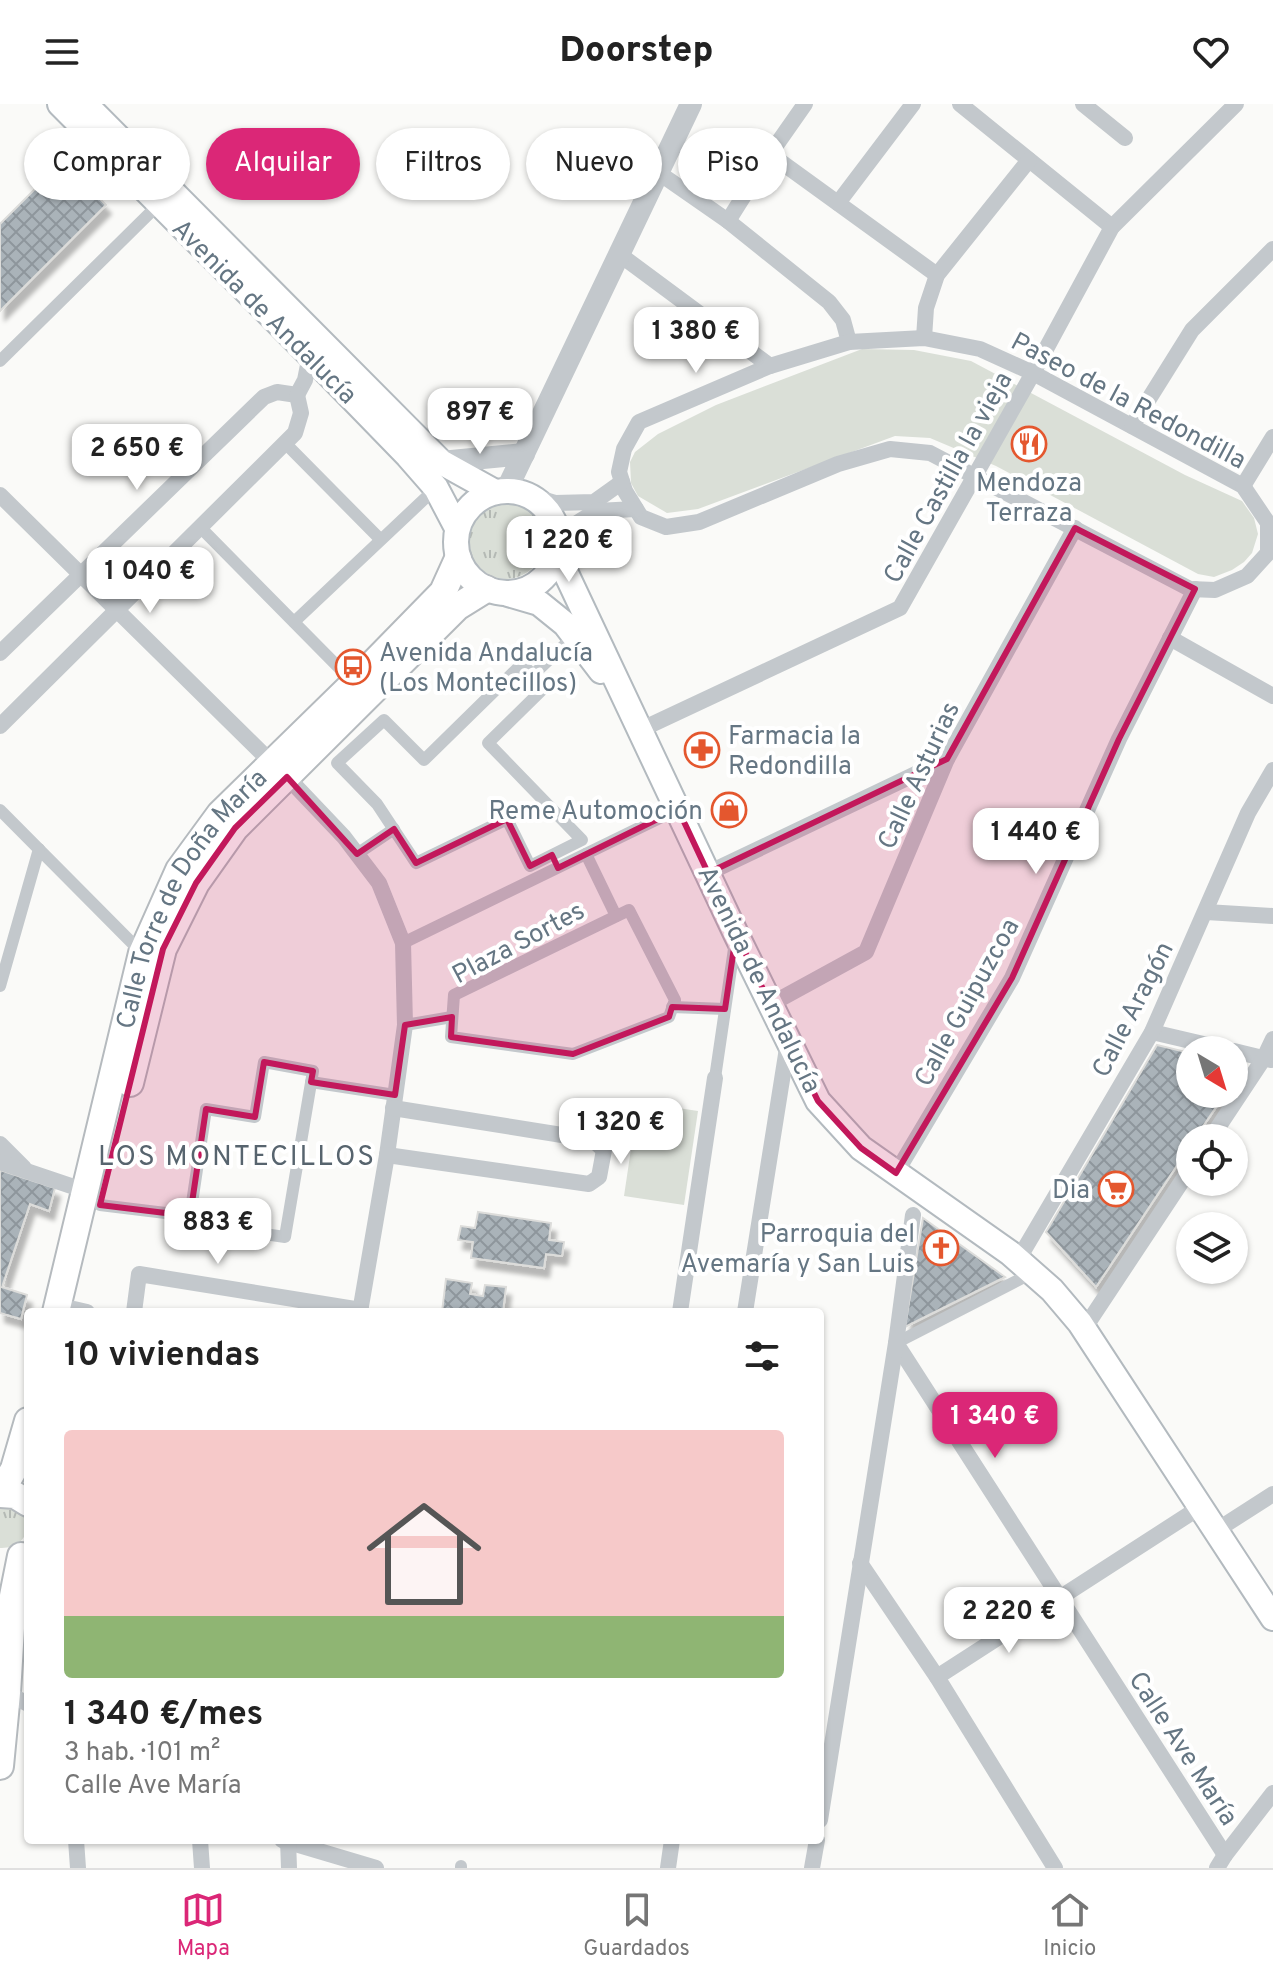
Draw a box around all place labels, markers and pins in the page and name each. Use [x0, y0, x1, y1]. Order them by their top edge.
pin: 1 380 € [622, 307, 770, 375]
pin: 897 € [424, 388, 536, 456]
pin: 2 650 € [63, 424, 211, 492]
restaurant icon: Mendoza Terraza [1010, 425, 1048, 463]
place label: Mendoza Terraza [976, 468, 1082, 531]
pin: 1 220 € [495, 516, 643, 584]
pin: 1 040 € [76, 547, 224, 615]
place label: Avenida Andalucía (Los Montecillos) [379, 638, 593, 701]
bus stop icon: Avenida Andalucía (Los Montecillos) [334, 648, 372, 686]
place label: Farmacia la Redondilla [728, 721, 861, 784]
pharmacy icon: Farmacia la Redondilla [683, 731, 721, 769]
shop icon: Reme Automoción [710, 791, 748, 829]
place label: Reme Automoción [488, 796, 703, 829]
pin: 1 440 € [962, 808, 1110, 876]
pin: 1 320 € [547, 1098, 695, 1166]
supermarket icon: Dia [1097, 1170, 1135, 1208]
place label: Dia [1052, 1175, 1090, 1208]
pin: 883 € [162, 1198, 274, 1266]
place label: Parroquia del Avemaría y San Luis [680, 1219, 915, 1282]
church icon: Parroquia del Avemaría y San Luis [922, 1229, 960, 1267]
pin: 1 340 € [921, 1392, 1069, 1460]
pin: 2 220 € [935, 1587, 1083, 1655]

